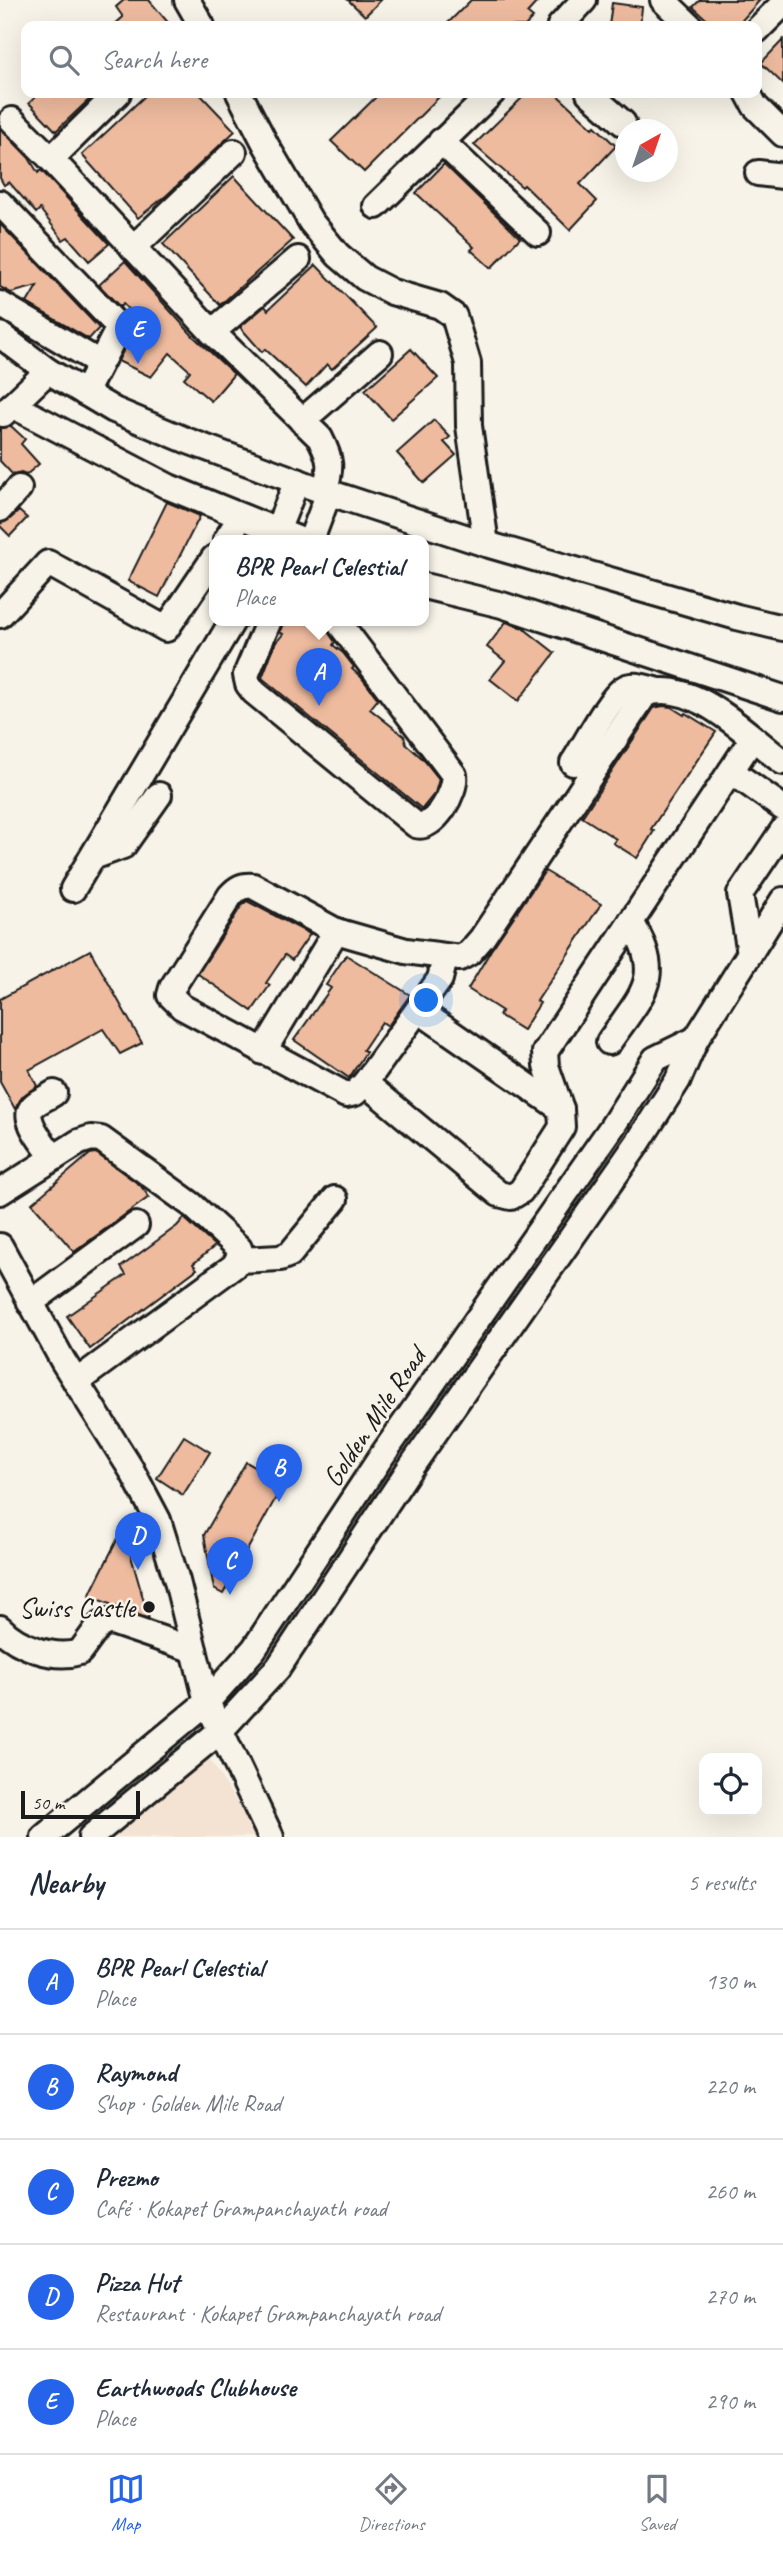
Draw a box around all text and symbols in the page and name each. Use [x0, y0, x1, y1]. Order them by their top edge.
search box [21, 21, 762, 98]
icon: search [45, 41, 83, 79]
text: Search here [101, 43, 207, 76]
north arrow [615, 119, 678, 182]
pin: E [115, 306, 161, 364]
popup [209, 535, 429, 626]
text: BPR Pearl Celestial [235, 550, 403, 583]
text: Place [235, 583, 275, 612]
pin: A [296, 648, 342, 706]
your location [409, 983, 443, 1017]
street label: Golden Mile Road [315, 1338, 435, 1493]
pin: B [256, 1444, 302, 1502]
pin: D [115, 1512, 161, 1570]
pin: C [207, 1537, 253, 1595]
place label: Swiss Castle [19, 1590, 137, 1625]
marker: Swiss Castle [141, 1599, 157, 1615]
map controls [699, 1753, 762, 1816]
button: locate [699, 1753, 762, 1816]
scale bar [21, 1788, 140, 1820]
text: 50 m [32, 1791, 64, 1815]
text: Nearby [28, 1864, 104, 1902]
text: 5 results [688, 1868, 755, 1897]
text: BPR Pearl Celestial [95, 1951, 264, 1984]
text: A [45, 1967, 57, 1996]
text: 130 m [706, 1967, 755, 1996]
text: Place [95, 1984, 135, 2013]
text: Raymond [95, 2056, 177, 2089]
text: B [45, 2072, 57, 2101]
text: 220 m [706, 2072, 755, 2101]
text: Shop · Golden Mile Road [95, 2089, 281, 2118]
text: Prezmo [95, 2161, 158, 2194]
text: C [46, 2177, 56, 2206]
text: 260 m [706, 2177, 755, 2206]
text: Café · Kokapet Grampanchayath road [95, 2194, 387, 2223]
text: Pizza Hut [95, 2266, 179, 2299]
text: D [44, 2282, 58, 2311]
text: 270 m [706, 2282, 755, 2311]
text: Restaurant · Kokapet Grampanchayath road [95, 2299, 441, 2328]
text: Earthwoods Clubhouse [95, 2371, 296, 2404]
text: E [45, 2387, 57, 2416]
text: 290 m [706, 2387, 755, 2416]
text: Place [95, 2404, 135, 2433]
tab: Map [107, 2470, 145, 2536]
tab: Directions [358, 2470, 425, 2536]
tab: Saved [638, 2470, 676, 2536]

